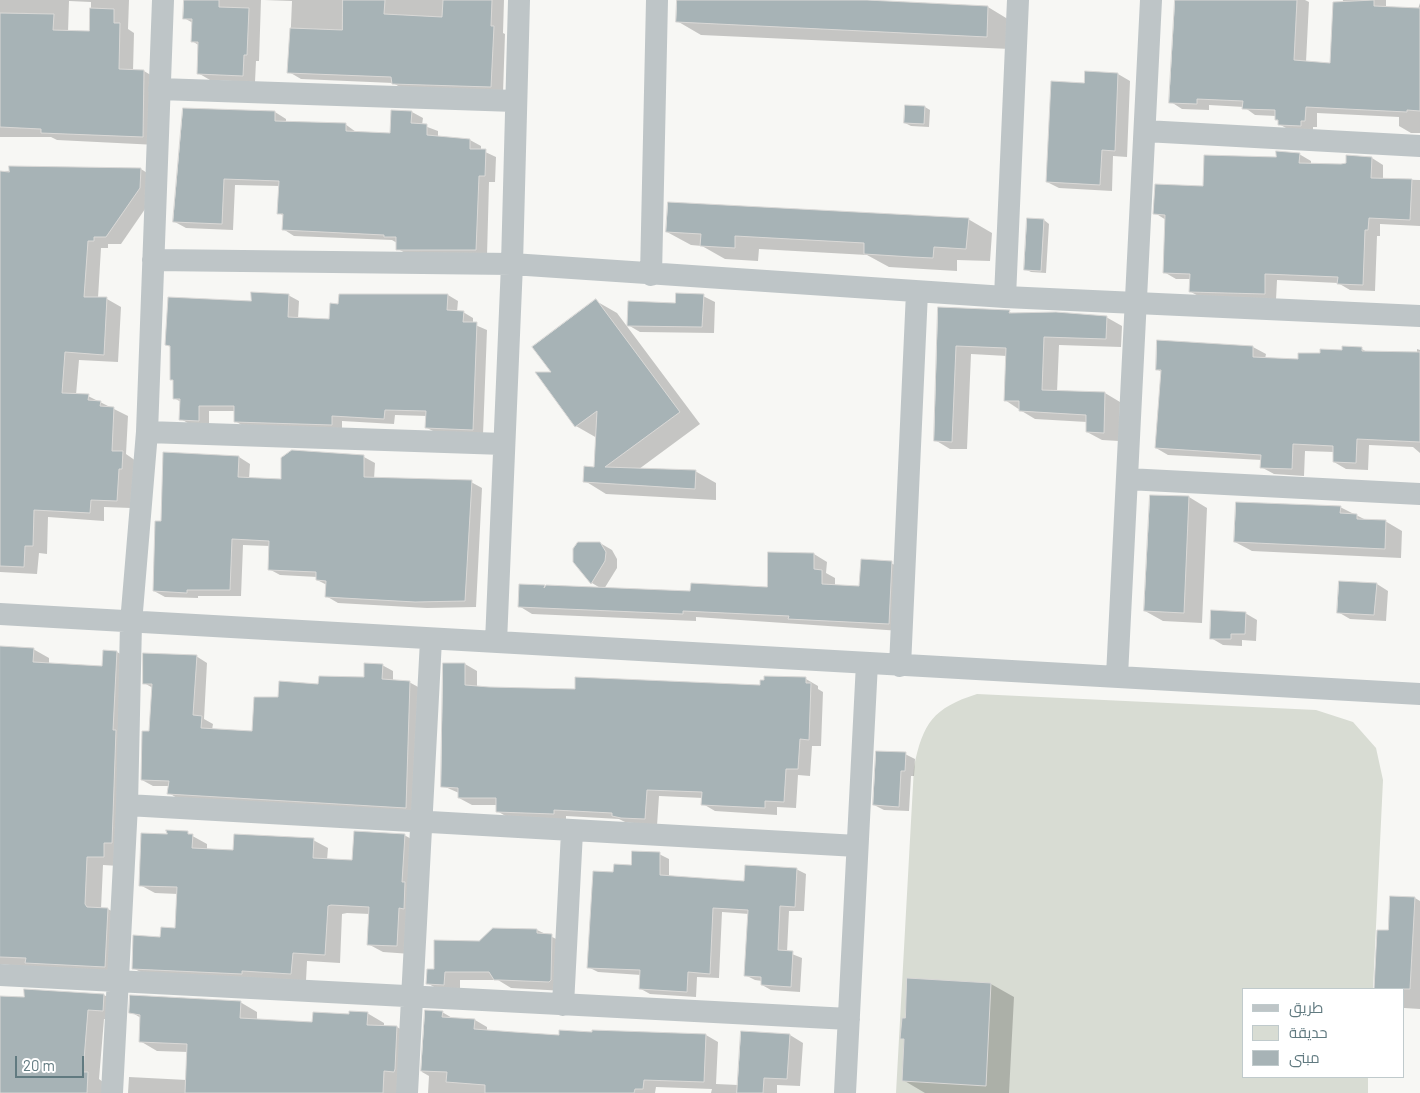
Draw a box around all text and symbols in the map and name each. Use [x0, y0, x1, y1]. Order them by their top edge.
legend [1242, 988, 1405, 1078]
text: طريق [1289, 998, 1323, 1016]
text: حديقة [1289, 1023, 1328, 1041]
scale bar [18, 1046, 86, 1078]
text: مبنى [1289, 1048, 1320, 1066]
text: 20 m [23, 1056, 55, 1074]

